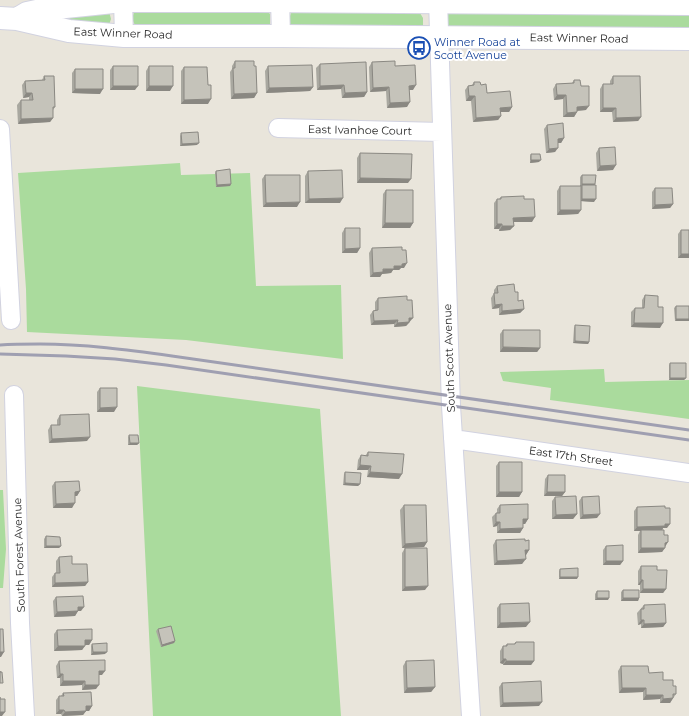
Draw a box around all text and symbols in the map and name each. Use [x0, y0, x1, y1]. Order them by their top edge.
street label: East Winner Road [73, 24, 173, 42]
street label: East Winner Road [529, 30, 629, 46]
bus stop icon: Winner Road at Scott Avenue [406, 35, 432, 61]
place label: Winner Road at Scott Avenue [434, 35, 521, 62]
street label: East Ivanhoe Court [308, 122, 413, 138]
street label: South Scott Avenue [440, 303, 458, 413]
street label: East 17th Street [528, 443, 614, 469]
street label: South Forest Avenue [10, 497, 28, 613]

